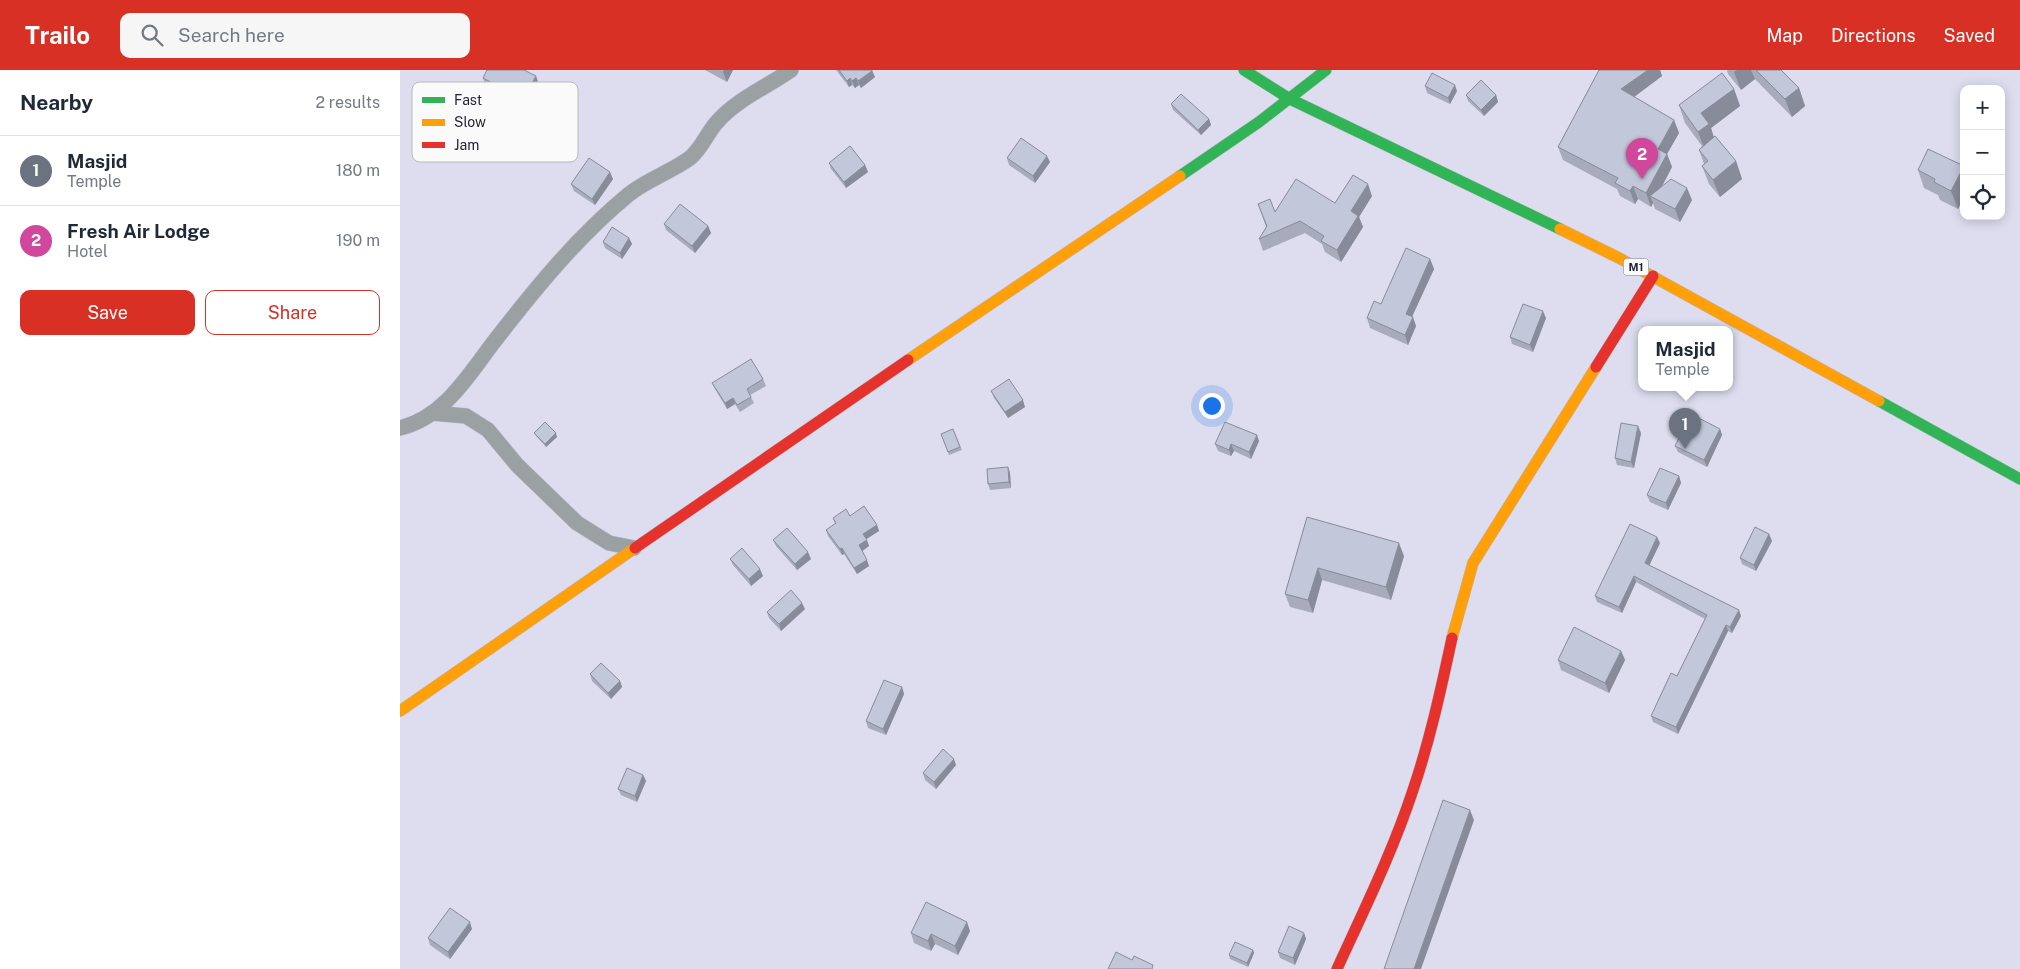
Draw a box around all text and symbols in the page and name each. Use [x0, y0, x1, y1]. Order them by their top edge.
search box [120, 13, 470, 58]
text: Trailo [25, 21, 90, 49]
icon: search [138, 21, 166, 49]
text: Search here [178, 24, 285, 46]
text: Map [1766, 25, 1803, 46]
text: Directions [1831, 25, 1916, 46]
text: Saved [1944, 25, 1995, 46]
legend [412, 82, 578, 162]
map controls [1960, 85, 2005, 220]
button: + [1960, 85, 2005, 130]
text: Nearby [20, 90, 93, 115]
text: Fast [454, 92, 482, 108]
text: 2 results [315, 93, 380, 112]
text: Slow [454, 114, 486, 130]
button: − [1960, 130, 2005, 175]
text: Jam [454, 137, 479, 153]
pin: 2 [1626, 138, 1658, 179]
text: Masjid [67, 150, 127, 172]
text: 1 [33, 161, 39, 180]
text: 180 m [336, 161, 380, 180]
text: Temple [67, 172, 121, 191]
button: locate [1960, 175, 2005, 220]
text: Fresh Air Lodge [67, 220, 210, 242]
text: 2 [31, 231, 41, 250]
text: 190 m [336, 231, 380, 250]
text: Hotel [67, 242, 108, 261]
road number: M1 [1624, 258, 1648, 276]
button: Save [20, 290, 195, 335]
button: Share [205, 290, 380, 335]
popup [1638, 326, 1733, 391]
text: Masjid [1655, 338, 1716, 360]
text: Temple [1655, 360, 1710, 379]
your location [1199, 393, 1225, 419]
pin: 1 [1669, 408, 1701, 449]

